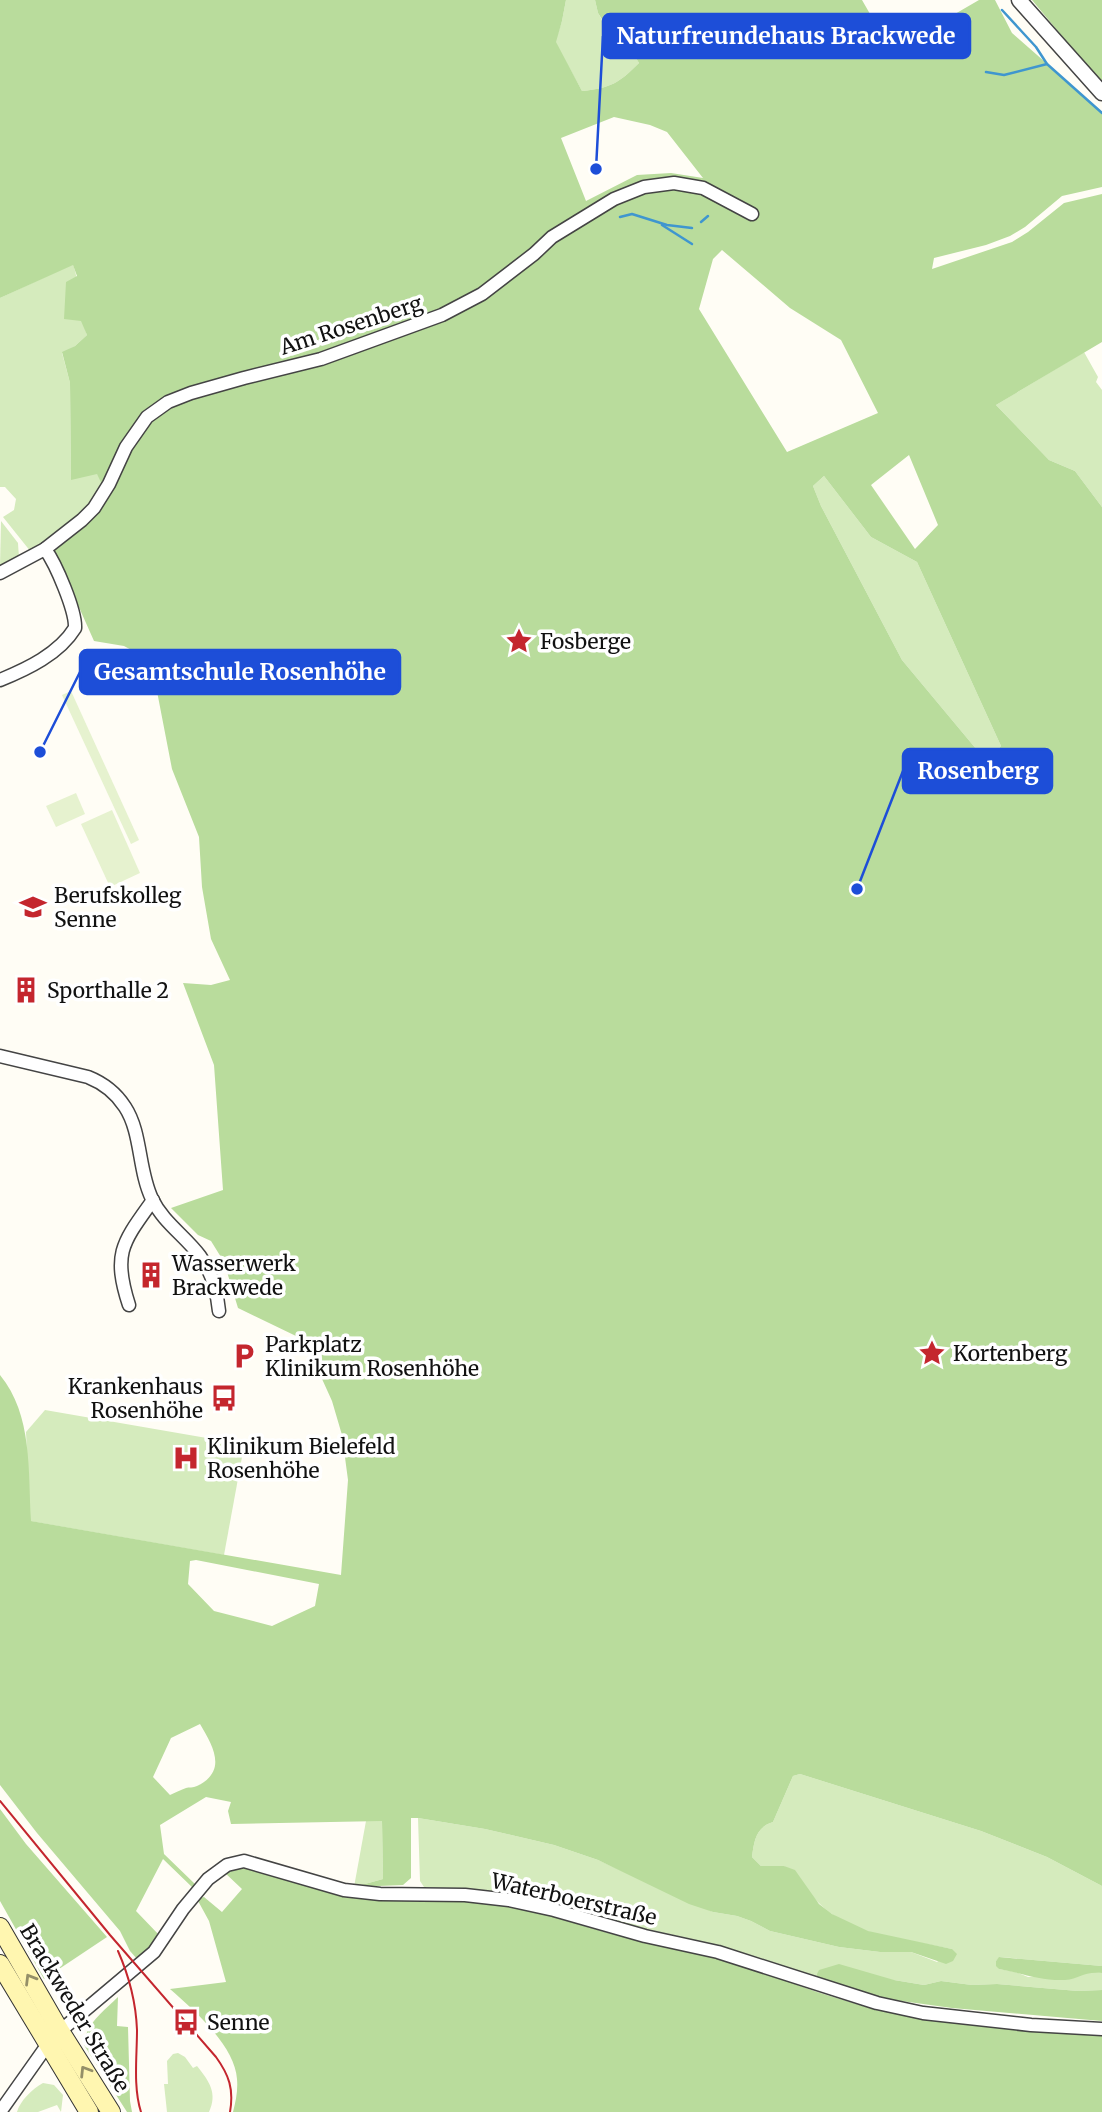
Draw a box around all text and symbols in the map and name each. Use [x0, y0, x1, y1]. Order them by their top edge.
callout: Naturfreundehaus Brackwede [603, 14, 970, 58]
text: Naturfreundehaus Brackwede [617, 21, 955, 50]
street label: Am Rosenberg [275, 289, 426, 361]
place icon: Fosberge [504, 626, 534, 656]
place label: Fosberge [540, 628, 631, 655]
callout: Gesamtschule Rosenhöhe [80, 650, 400, 694]
text: Gesamtschule Rosenhöhe [94, 657, 386, 686]
callout: Rosenberg [903, 749, 1052, 793]
text: Rosenberg [917, 756, 1039, 785]
place label: Berufskolleg Senne [54, 882, 182, 933]
school or university icon: Berufskolleg Senne [18, 892, 48, 922]
building icon: Sporthalle 2 [11, 975, 41, 1005]
place label: Sporthalle 2 [47, 977, 169, 1004]
place label: Wasserwerk Brackwede [171, 1250, 297, 1301]
building icon: Wasserwerk Brackwede [136, 1260, 166, 1290]
place label: Parkplatz Klinikum Rosenhöhe [265, 1331, 479, 1382]
place icon: Kortenberg [917, 1338, 947, 1368]
place label: Kortenberg [953, 1340, 1068, 1367]
parking icon: Parkplatz Klinikum Rosenhöhe [229, 1341, 259, 1371]
place label: Krankenhaus Rosenhöhe [68, 1373, 203, 1424]
bus stop icon: Krankenhaus Rosenhöhe [209, 1383, 239, 1413]
place label: Klinikum Bielefeld Rosenhöhe [207, 1433, 396, 1484]
hospital icon: Klinikum Bielefeld Rosenhöhe [171, 1443, 201, 1473]
street label: Waterboerstraße [488, 1867, 659, 1931]
street label: Brackweder Straße [14, 1919, 136, 2097]
one-way arrow [25, 1974, 38, 1987]
bus stop icon: Senne [171, 2007, 201, 2037]
place label: Senne [207, 2009, 270, 2036]
one-way arrow [81, 2066, 94, 2079]

